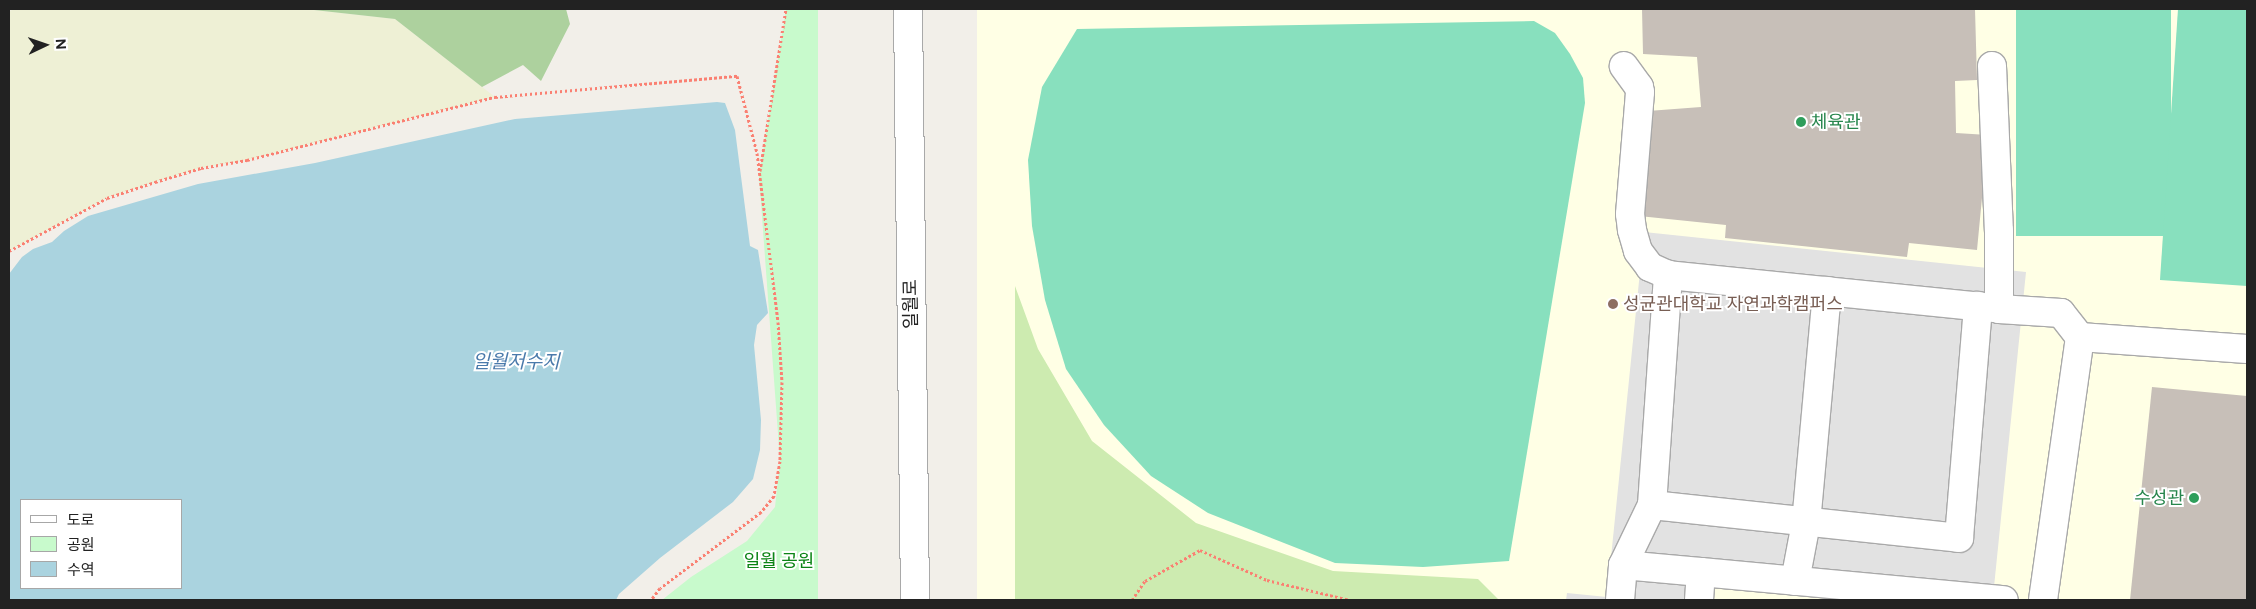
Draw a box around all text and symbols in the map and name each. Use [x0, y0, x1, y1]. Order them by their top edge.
north arrow [20, 20, 70, 70]
text: N [52, 38, 69, 50]
place label: 체육관 [1811, 111, 1861, 133]
marker: 체육관 [1795, 116, 1807, 128]
street label: 일월로 [900, 279, 922, 329]
place label: 성균관대학교 자연과학캠퍼스 [1623, 293, 1843, 315]
marker: 성균관대학교 자연과학캠퍼스 [1607, 298, 1619, 310]
water label: 일월저수지 [472, 351, 560, 373]
place label: 수성관 [2134, 487, 2184, 509]
marker: 수성관 [2188, 492, 2200, 504]
legend [20, 499, 182, 589]
text: 도로 [67, 511, 95, 529]
text: 공원 [67, 536, 95, 554]
park label: 일월 공원 [744, 550, 814, 572]
text: 수역 [67, 561, 95, 579]

